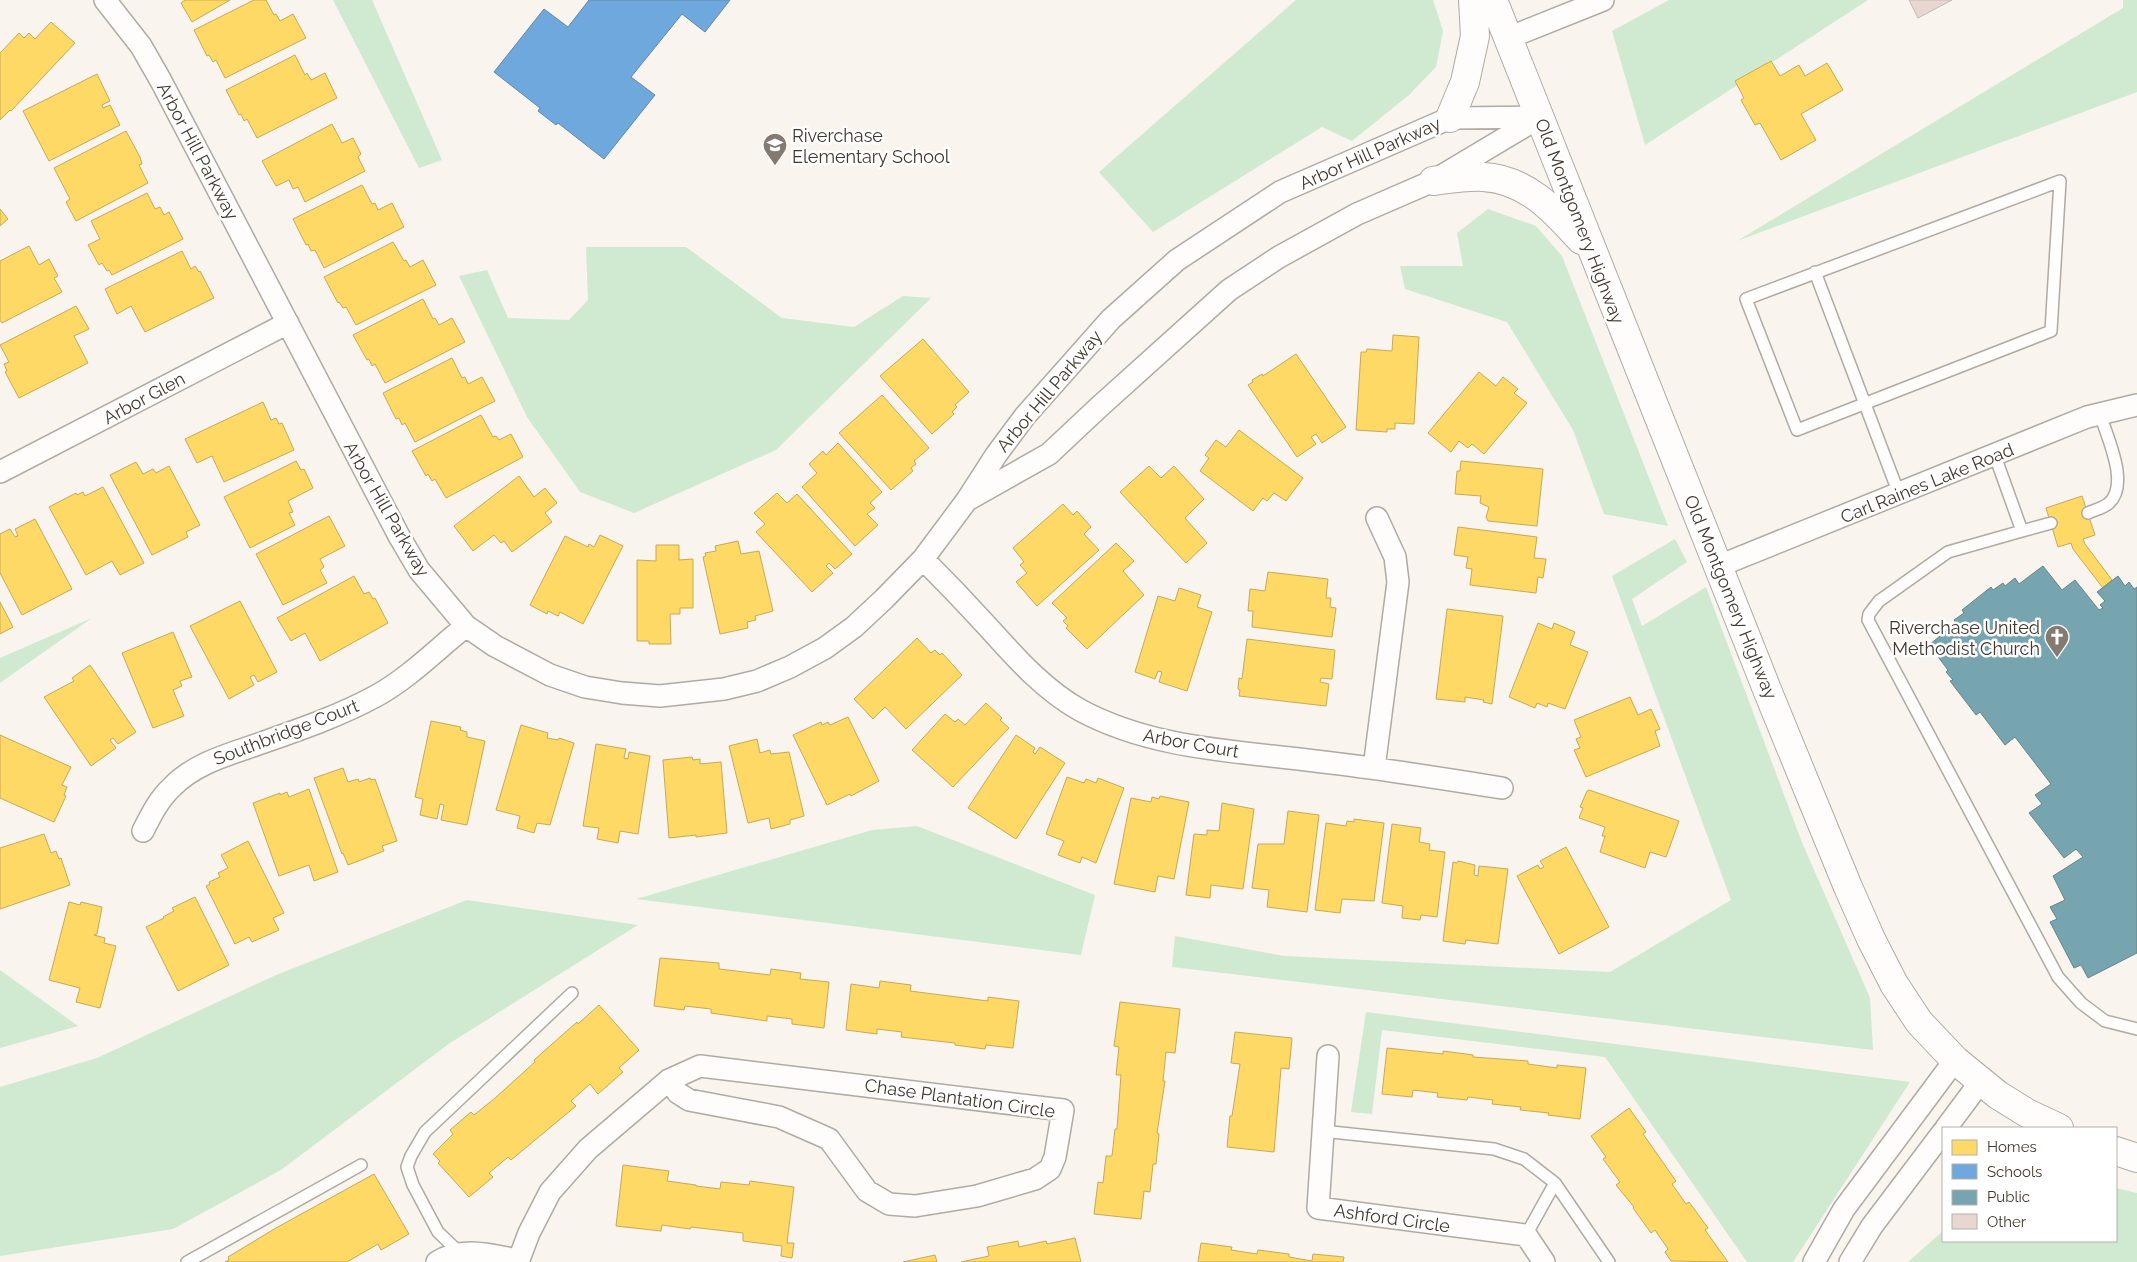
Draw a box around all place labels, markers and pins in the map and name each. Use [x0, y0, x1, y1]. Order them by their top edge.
place label: Riverchase Elementary School [792, 125, 950, 167]
school or university icon: Riverchase Elementary School [762, 132, 788, 166]
place label: Riverchase United Methodist Church [1889, 617, 2040, 659]
church icon: Riverchase United Methodist Church [2044, 624, 2070, 658]

